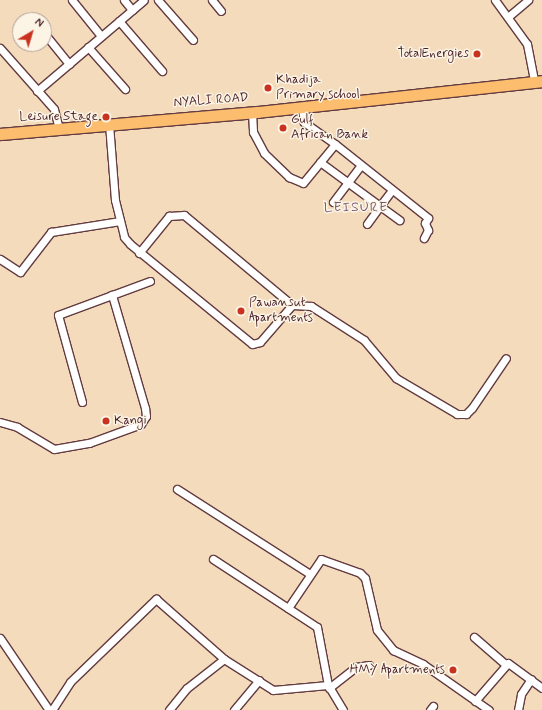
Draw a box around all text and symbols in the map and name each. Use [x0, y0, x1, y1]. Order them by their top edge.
north arrow [12, 12, 52, 52]
text: N [32, 16, 46, 31]
place label: TotalEnergies [397, 46, 469, 62]
marker: TotalEnergies [472, 49, 482, 59]
place label: Khadija Primary school [276, 73, 360, 104]
marker: Khadija Primary school [263, 83, 273, 93]
street label: NYALI ROAD [173, 91, 249, 111]
place label: Leisure Stage [23, 109, 98, 125]
marker: Leisure Stage [101, 112, 111, 122]
place label: Gulf African Bank [291, 113, 365, 144]
marker: Gulf African Bank [278, 123, 288, 133]
district label: LEISURE [323, 199, 389, 215]
place label: Pawansut Apartments [249, 296, 313, 327]
marker: Pawansut Apartments [236, 306, 246, 316]
place label: Kangi [114, 413, 147, 429]
marker: Kangi [101, 416, 111, 426]
place label: HMY Apartments [350, 662, 445, 678]
marker: HMY Apartments [448, 665, 458, 675]

